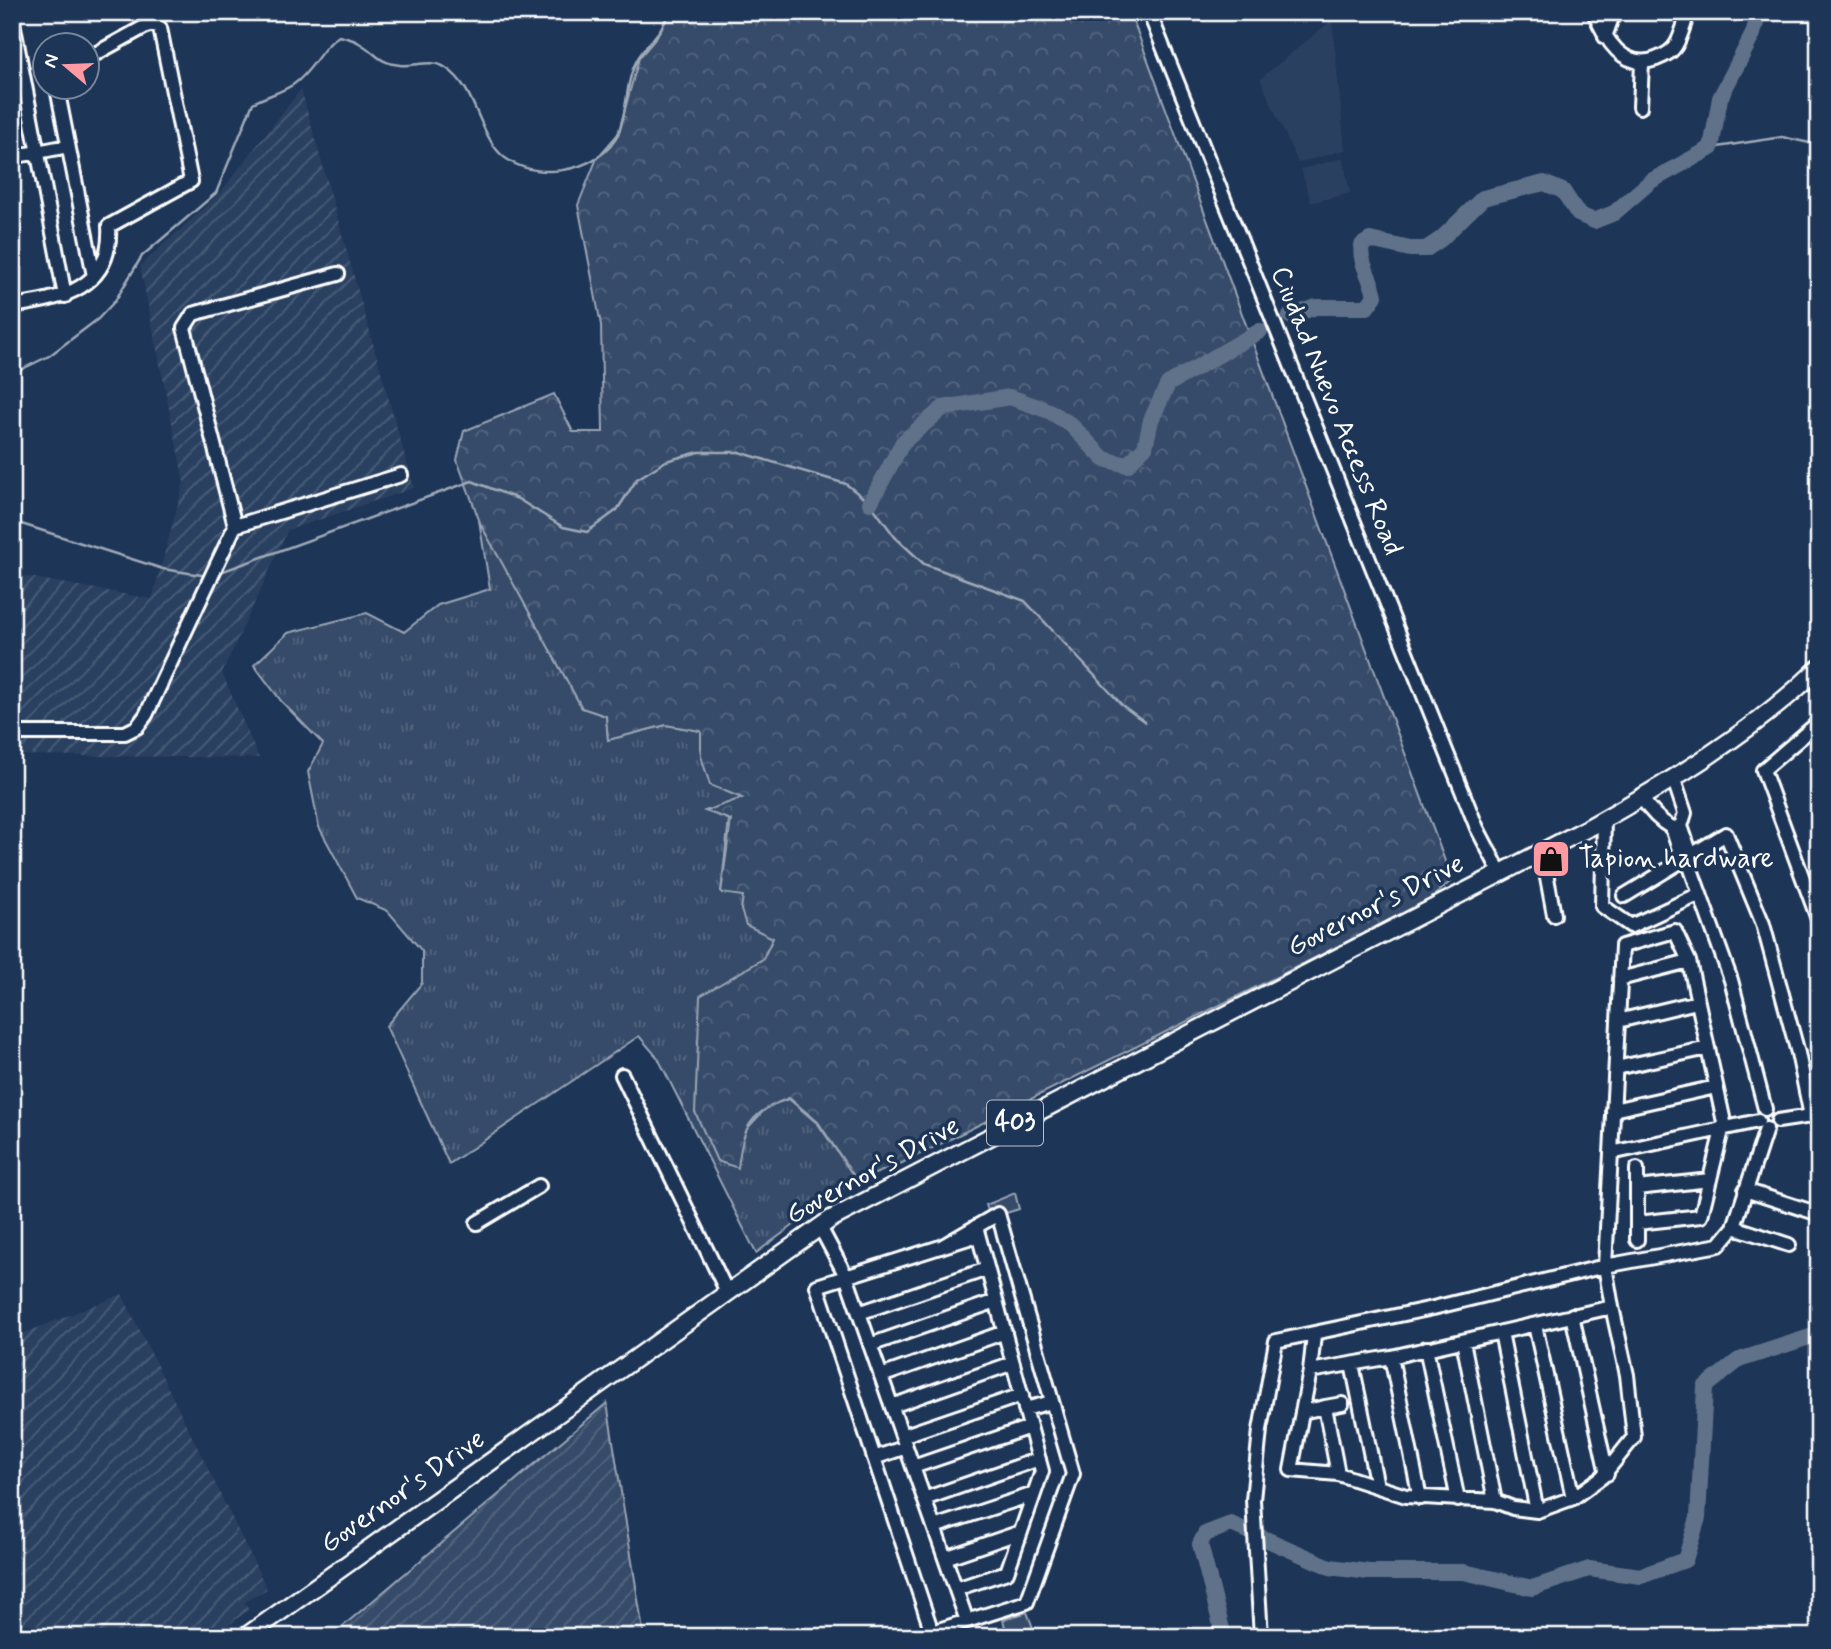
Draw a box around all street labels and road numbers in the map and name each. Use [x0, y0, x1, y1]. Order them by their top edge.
street label: Ciudad Nuevo Access Road [1261, 261, 1411, 561]
street label: Governor's Drive [1281, 846, 1471, 966]
road number: 403 [987, 1100, 1043, 1146]
street label: Governor's Drive [779, 1108, 967, 1234]
street label: Governor's Drive [313, 1421, 493, 1563]

